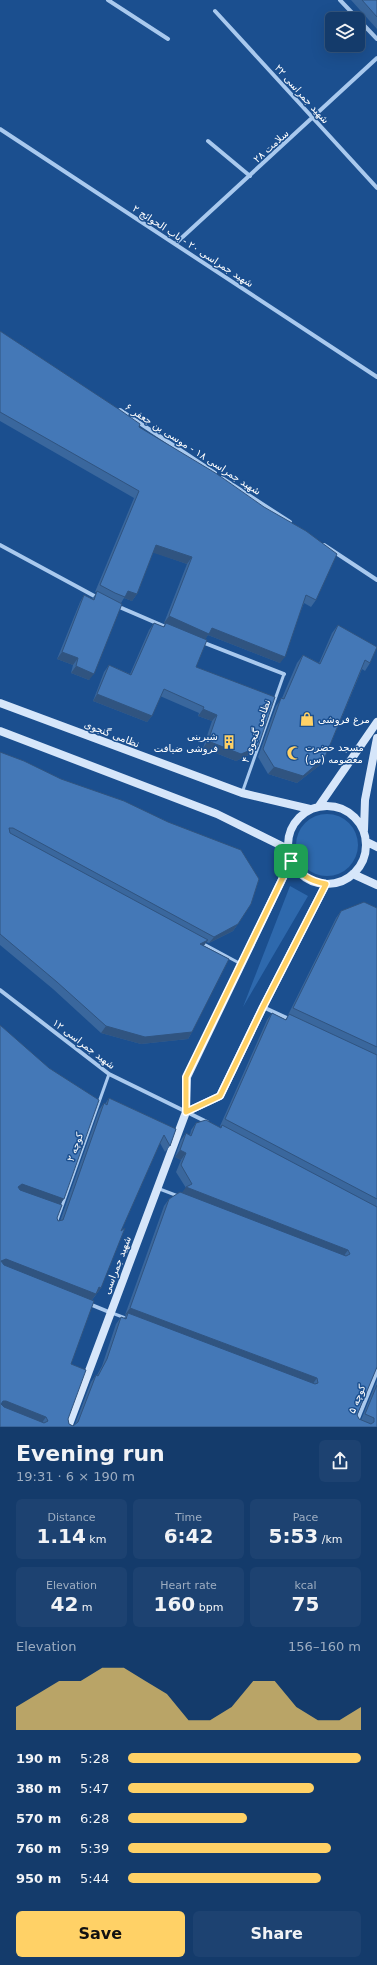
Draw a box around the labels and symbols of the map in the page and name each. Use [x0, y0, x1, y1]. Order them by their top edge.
street label: شهید جمراسی ۲۲ [272, 62, 331, 126]
street label: سلامت ۲۸ [251, 127, 291, 165]
street label: شهید جمراسی ۲۰ - باب الحوائج ۲ [130, 203, 255, 290]
street label: شهید جمراسی ۱۸ - موسی بن جعفر ۶ [123, 401, 263, 498]
street label: نظامی گنجوی ۴ [239, 698, 273, 764]
shop icon: مرغ فروشی [299, 711, 315, 727]
place label: مرغ فروشی [318, 714, 370, 726]
street label: نظامی گنجوی [83, 718, 141, 750]
place label: شیرینی فروشی ضیافت [154, 731, 218, 755]
building icon: شیرینی فروشی ضیافت [221, 734, 237, 750]
place label: مسجد حضرت معصومه (س) [305, 742, 364, 765]
mosque icon: مسجد حضرت معصومه (س) [286, 745, 302, 761]
pin [274, 844, 308, 878]
street label: شهید جمراسی ۱۲ [50, 1017, 117, 1072]
street label: کوچه ۲ [65, 1131, 85, 1163]
street label: شهید جمراسی [101, 1234, 134, 1296]
street label: کوچه ۵ [346, 1383, 368, 1415]

